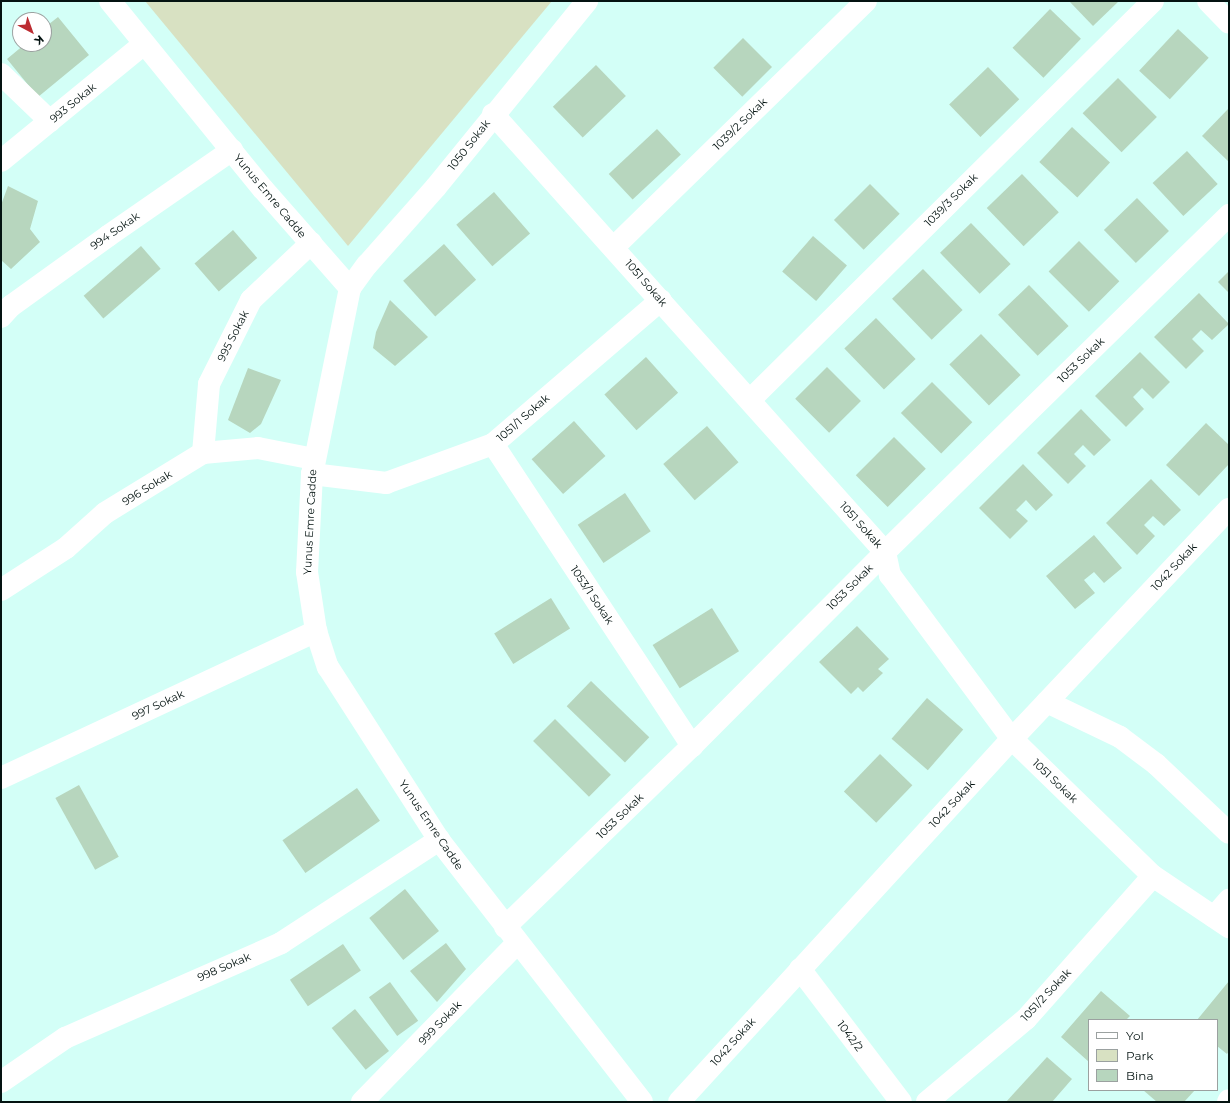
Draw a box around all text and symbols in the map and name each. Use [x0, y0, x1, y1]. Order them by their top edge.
north arrow [12, 12, 52, 52]
text: K [32, 32, 47, 48]
street label: 993 Sokak [47, 80, 99, 126]
street label: 1039/2 Sokak [710, 95, 770, 153]
street label: 1050 Sokak [445, 117, 493, 173]
street label: Yunus Emre Cadde [231, 151, 309, 241]
street label: 1039/3 Sokak [922, 171, 980, 229]
street label: 994 Sokak [88, 209, 142, 253]
street label: 1051 Sokak [622, 257, 670, 309]
street label: 995 Sokak [214, 308, 252, 364]
street label: 1053 Sokak [1055, 335, 1107, 385]
street label: 1051/1 Sokak [494, 392, 552, 444]
street label: 996 Sokak [120, 468, 174, 508]
street label: Yunus Emre Cadde [301, 469, 319, 575]
street label: 1051 Sokak [837, 499, 885, 551]
street label: 1042 Sokak [1148, 540, 1200, 594]
street label: 1053 Sokak [824, 561, 876, 613]
street label: 1053/1 Sokak [568, 563, 616, 627]
street label: 997 Sokak [130, 687, 186, 723]
street label: 1051 Sokak [1030, 756, 1080, 806]
street label: 1042 Sokak [926, 777, 978, 831]
street label: Yunus Emre Cadde [396, 778, 466, 872]
street label: 1053 Sokak [594, 791, 646, 841]
street label: 998 Sokak [195, 950, 253, 984]
street label: 1051/2 Sokak [1018, 966, 1074, 1024]
street label: 999 Sokak [416, 998, 464, 1048]
street label: 1042 Sokak [708, 1015, 758, 1069]
street label: 1042/2 [834, 1018, 866, 1054]
legend [1088, 1019, 1218, 1091]
text: Yol [1126, 1028, 1144, 1043]
text: Park [1126, 1048, 1153, 1063]
text: Bina [1126, 1068, 1153, 1083]

